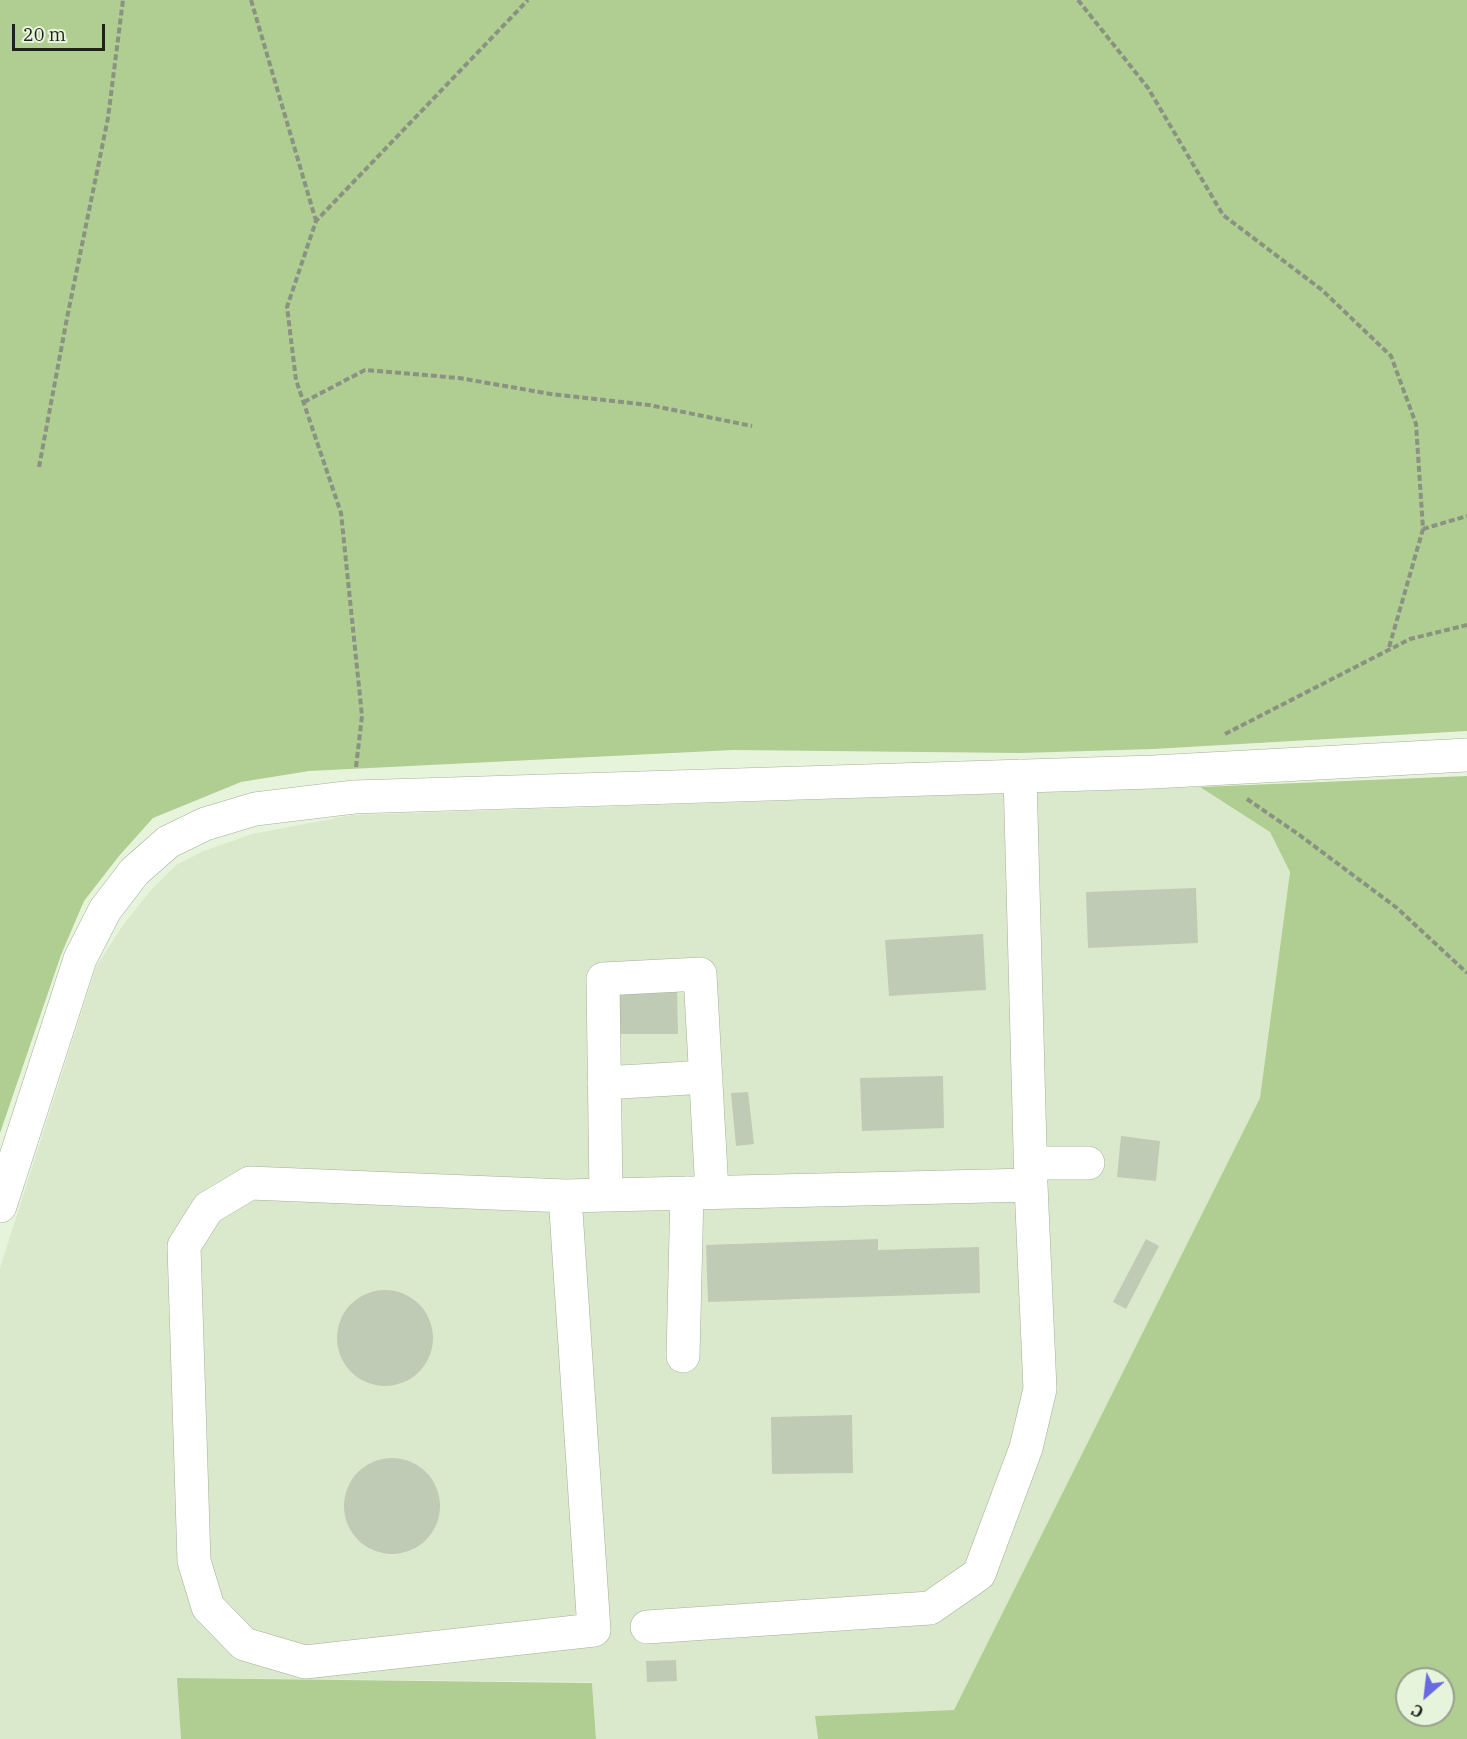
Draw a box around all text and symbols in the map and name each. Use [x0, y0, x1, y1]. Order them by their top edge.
scale bar [15, 12, 108, 50]
text: 20 m [23, 23, 66, 46]
north arrow [1395, 1667, 1455, 1727]
text: С [1408, 1700, 1427, 1722]

